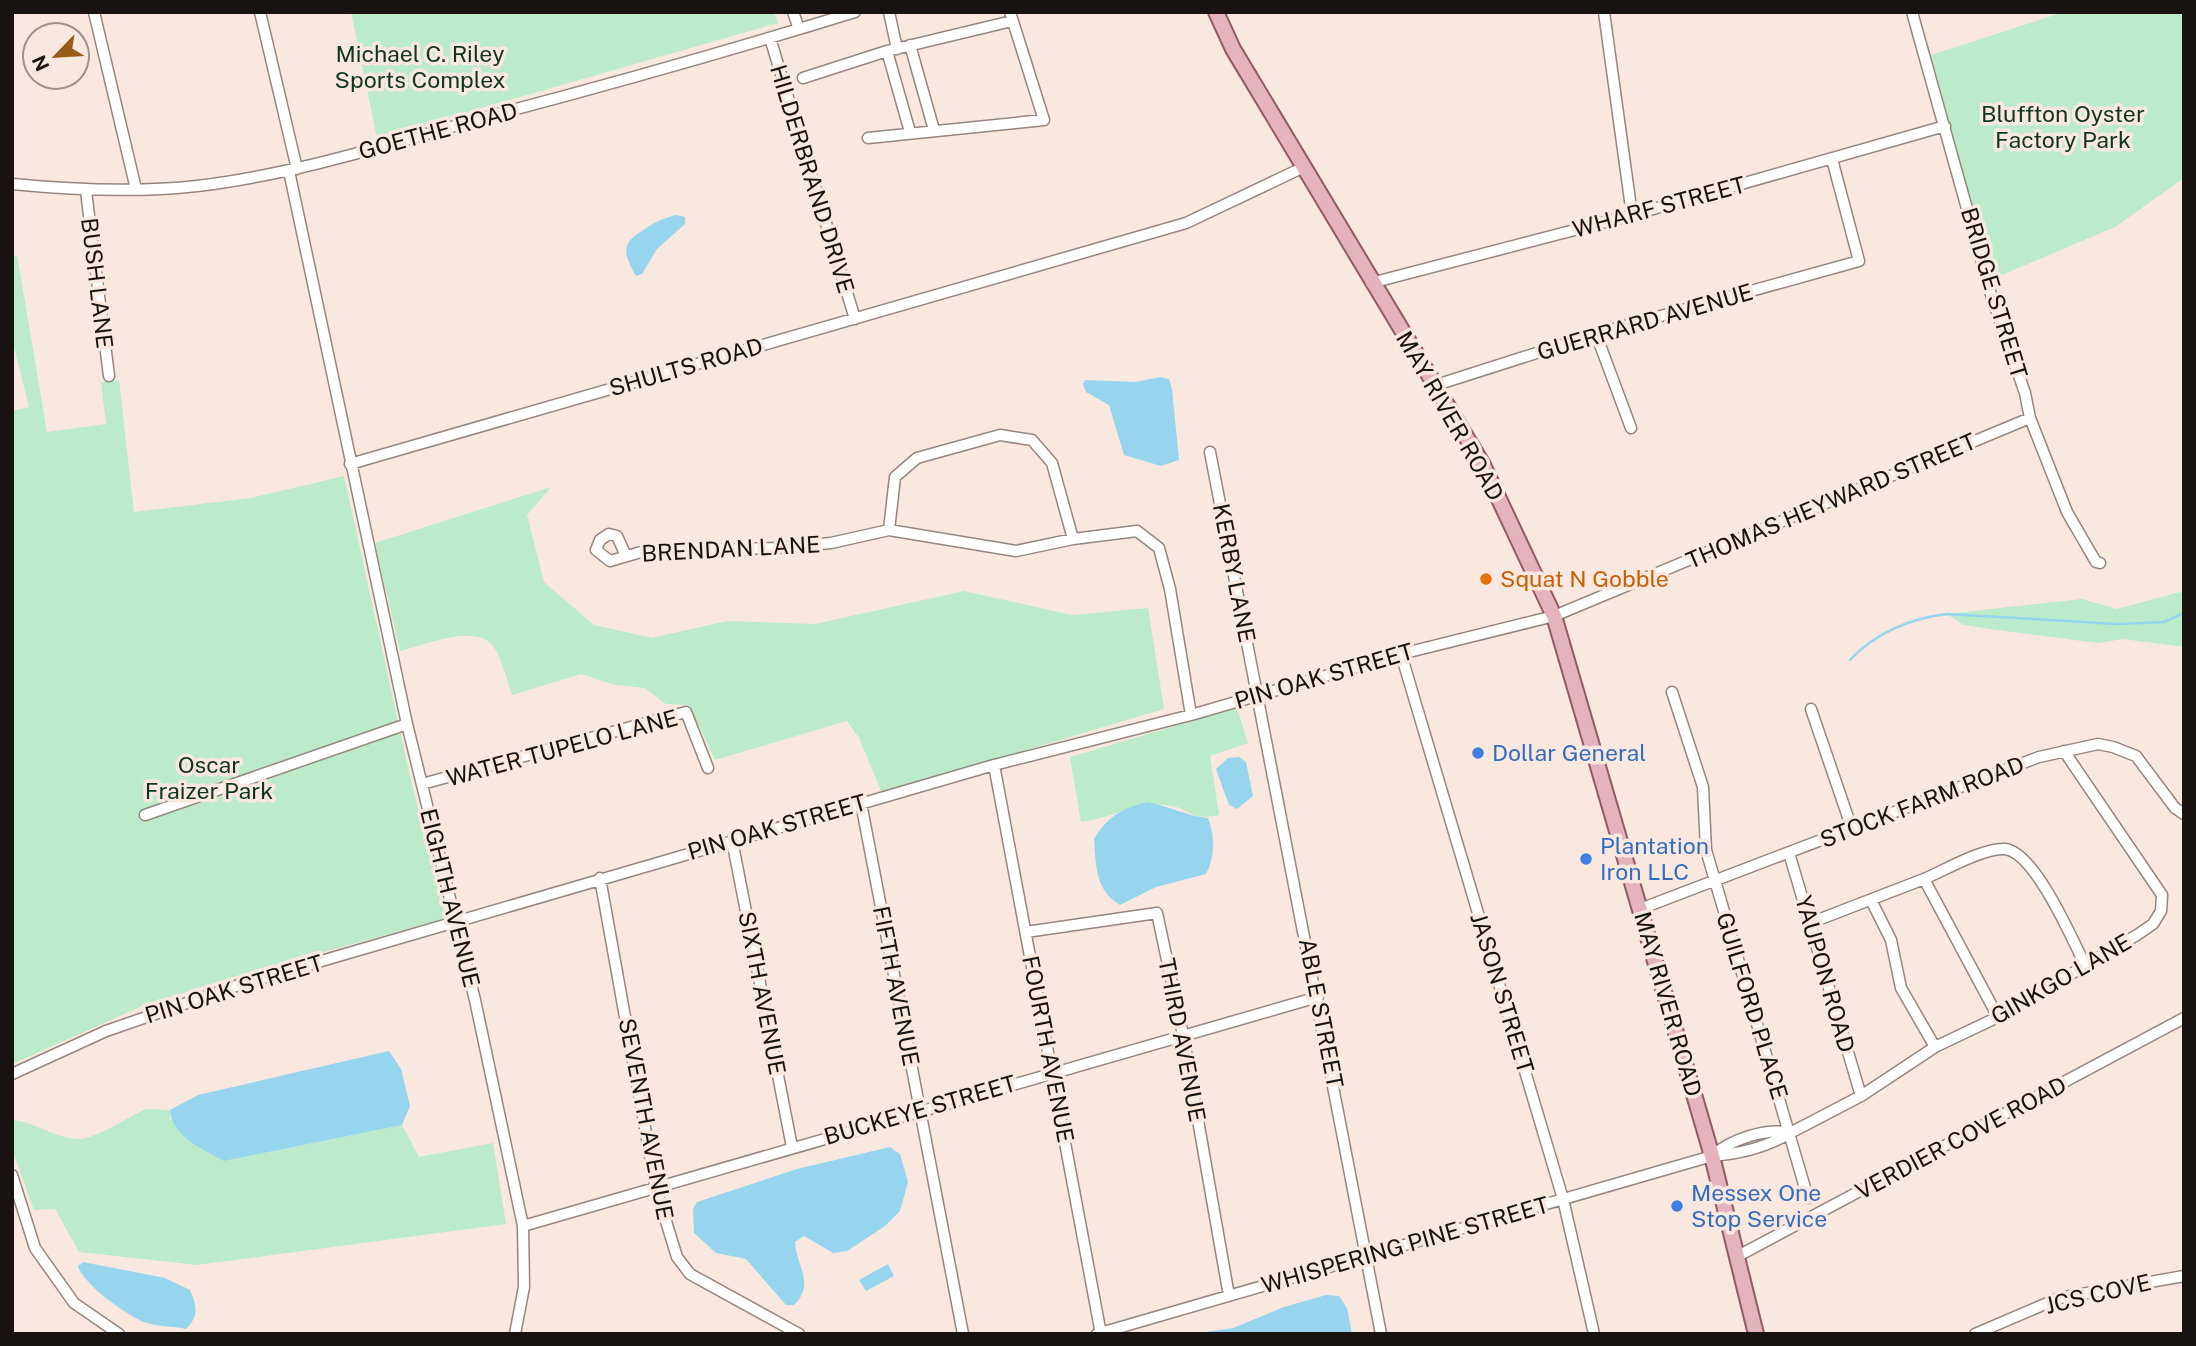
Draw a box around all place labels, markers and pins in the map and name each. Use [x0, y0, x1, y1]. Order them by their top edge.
place label: Squat N Gobble [1500, 565, 1669, 592]
marker: Squat N Gobble [1478, 571, 1494, 587]
place label: Dollar General [1492, 739, 1646, 766]
marker: Dollar General [1470, 745, 1486, 761]
place label: Plantation Iron LLC [1600, 832, 1709, 885]
marker: Plantation Iron LLC [1578, 851, 1594, 867]
place label: Messex One Stop Service [1691, 1179, 1827, 1232]
marker: Messex One Stop Service [1669, 1198, 1685, 1214]

